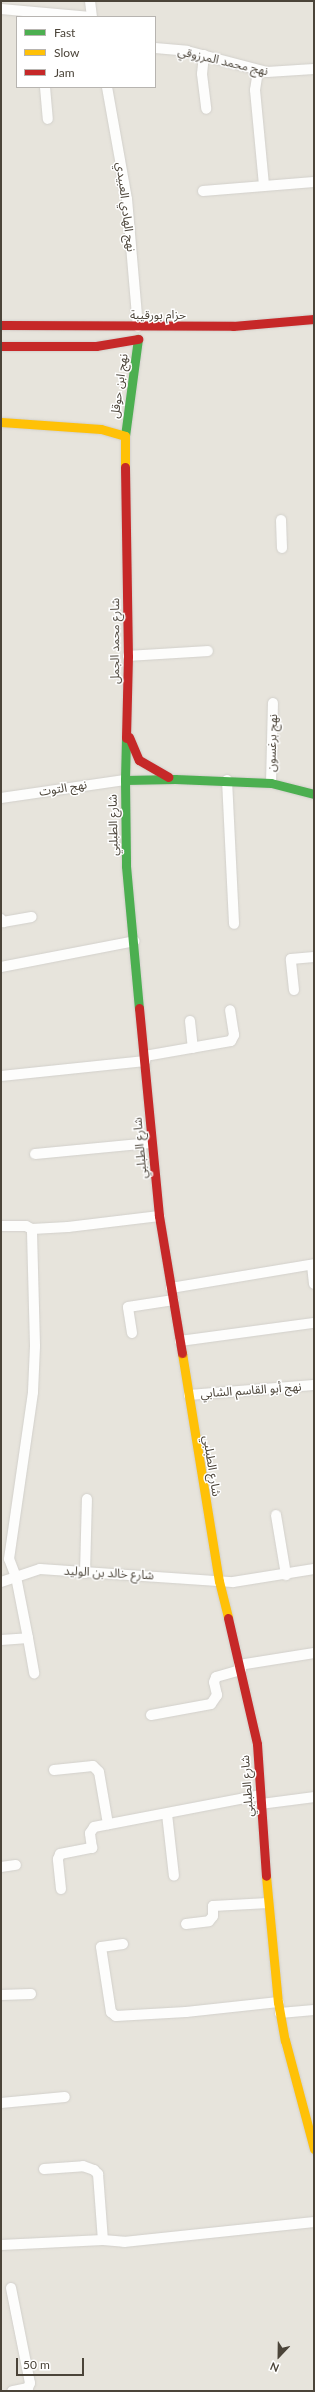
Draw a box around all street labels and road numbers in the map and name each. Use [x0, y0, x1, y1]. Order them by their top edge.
street label: نهج محمد المرزوقي [176, 44, 270, 78]
street label: نهج الهادي العبيدي [113, 161, 139, 253]
street label: حزام بورقيبة [130, 308, 186, 322]
street label: نهج ابن حوقل [107, 353, 131, 419]
street label: شارع محمد الجمل [108, 598, 122, 684]
street label: نهج برغسون [264, 714, 280, 772]
street label: نهج التوت [38, 777, 88, 799]
street label: شارع الطبلبي [105, 794, 121, 856]
street label: شارع الطبلبي [130, 1117, 150, 1179]
street label: نهج أبو القاسم الشابي [200, 1379, 302, 1401]
street label: شارع الطبلبي [200, 1434, 224, 1498]
street label: شارع خالد بن الوليد [64, 1563, 154, 1583]
street label: شارع الطبلبي [238, 1755, 256, 1817]

